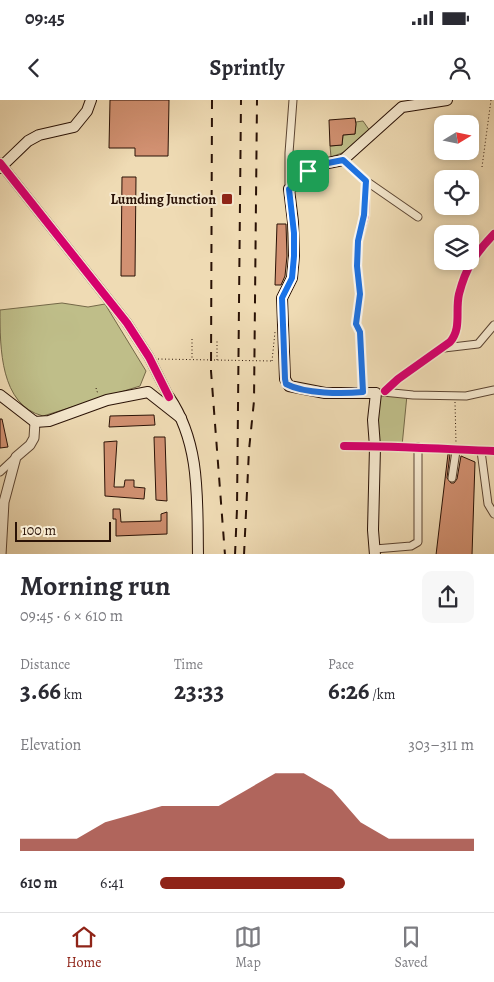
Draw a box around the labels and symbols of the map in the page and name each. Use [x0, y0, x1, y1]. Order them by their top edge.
north arrow [434, 115, 479, 160]
pin [287, 150, 329, 192]
place label: Lumding Junction [110, 190, 216, 209]
marker: Lumding Junction [220, 192, 234, 206]
scale bar [15, 520, 111, 543]

